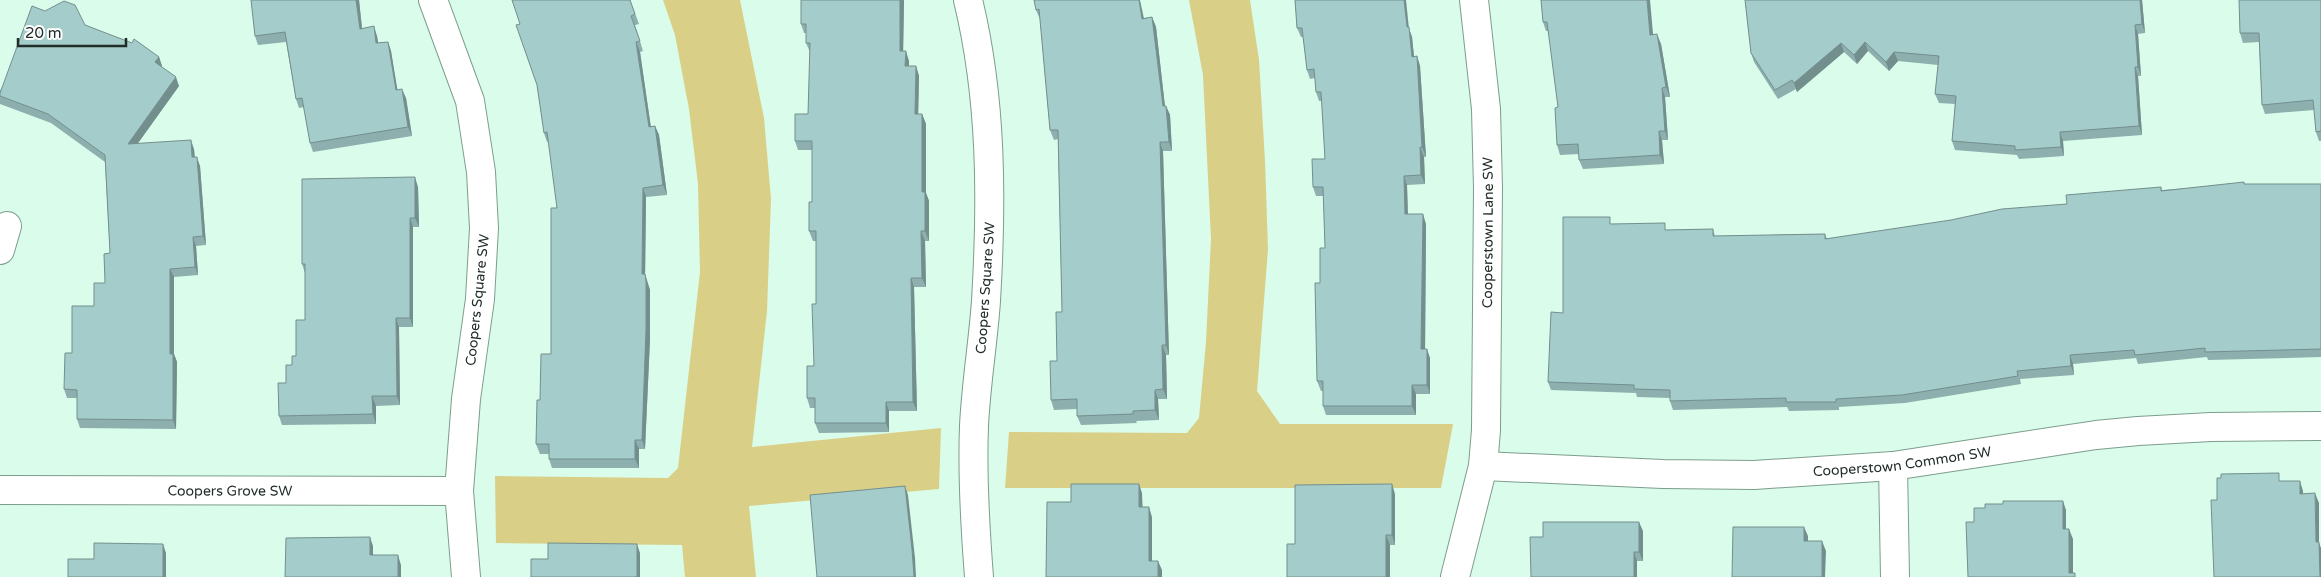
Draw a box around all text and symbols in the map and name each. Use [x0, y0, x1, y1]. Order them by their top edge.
scale bar [18, 15, 125, 47]
text: 20 m [25, 24, 62, 42]
street label: Cooperstown Lane SW [1479, 157, 1497, 308]
street label: Coopers Square SW [972, 221, 999, 355]
street label: Coopers Square SW [462, 233, 493, 367]
street label: Cooperstown Common SW [1812, 443, 1993, 480]
street label: Coopers Grove SW [168, 482, 292, 500]

